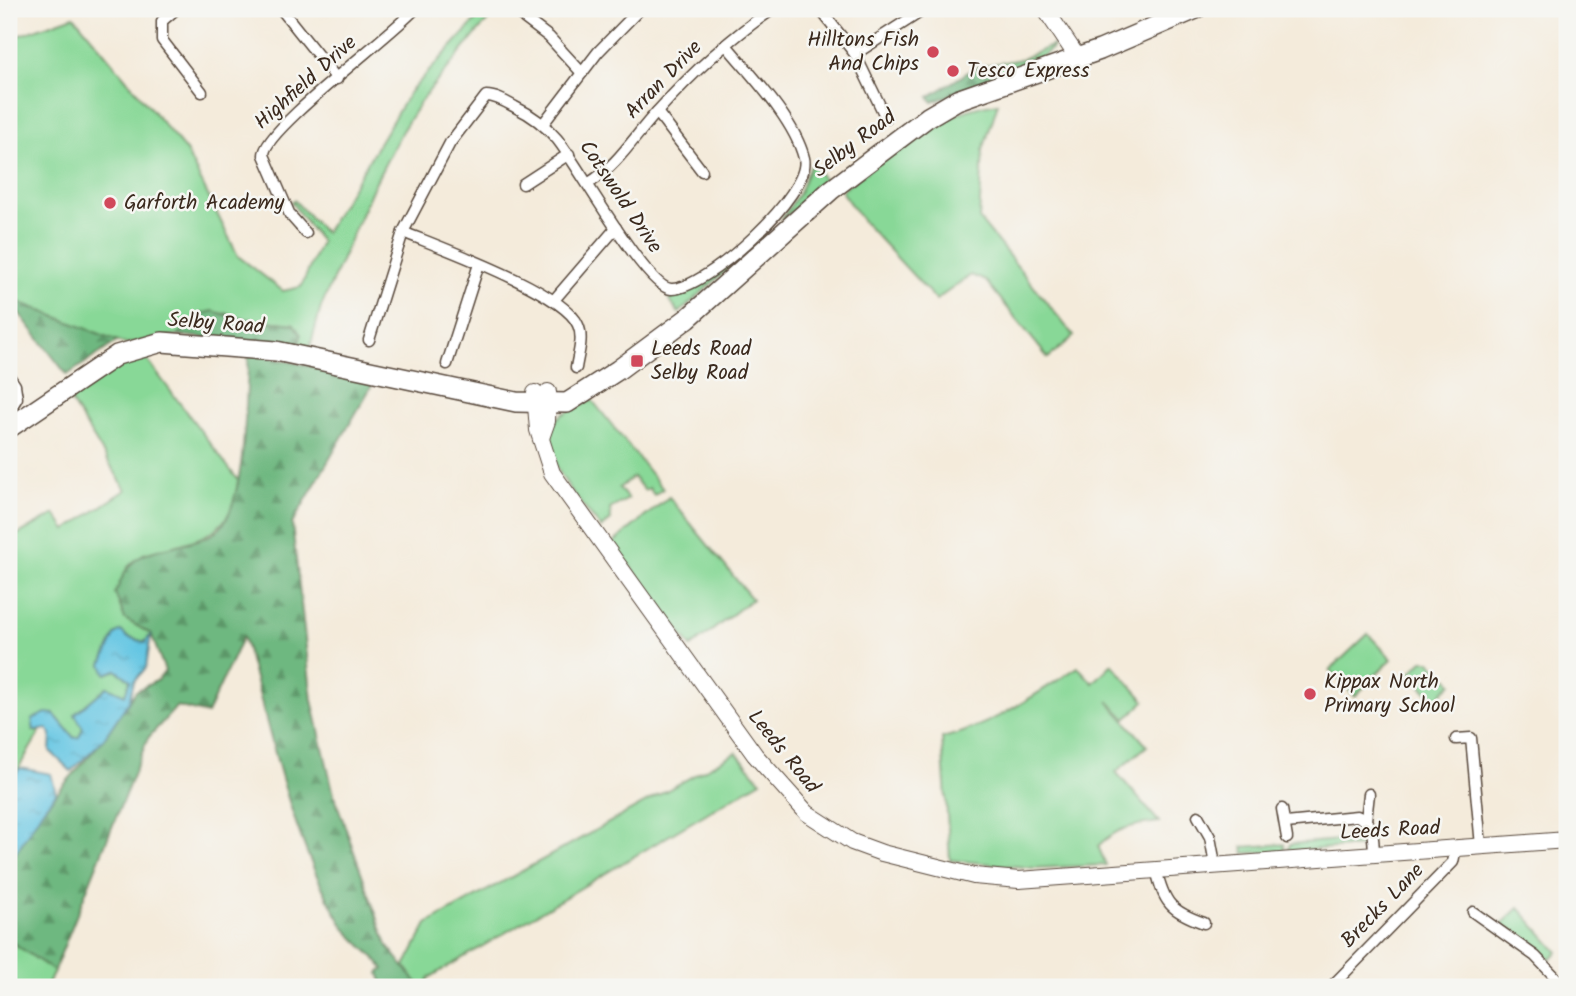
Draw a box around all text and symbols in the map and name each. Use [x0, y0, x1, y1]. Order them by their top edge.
place label: Hilltons Fish And Chips [807, 24, 919, 81]
street label: Highfield Drive [247, 27, 365, 138]
street label: Arran Drive [617, 32, 711, 127]
marker: Hilltons Fish And Chips [925, 44, 941, 60]
place label: Tesco Express [967, 55, 1090, 88]
marker: Tesco Express [945, 63, 961, 79]
street label: Selby Road [806, 101, 904, 186]
street label: Cotswold Drive [570, 134, 671, 261]
place label: Garforth Academy [124, 187, 284, 220]
marker: Garforth Academy [102, 195, 118, 211]
street label: Selby Road [166, 304, 266, 344]
place label: Leeds Road Selby Road [651, 333, 752, 390]
marker: Leeds Road Selby Road [629, 353, 645, 369]
place label: Kippax North Primary School [1324, 666, 1455, 723]
marker: Kippax North Primary School [1302, 686, 1318, 702]
street label: Leeds Road [739, 703, 828, 802]
street label: Leeds Road [1339, 812, 1441, 850]
street label: Brecks Lane [1334, 855, 1433, 956]

